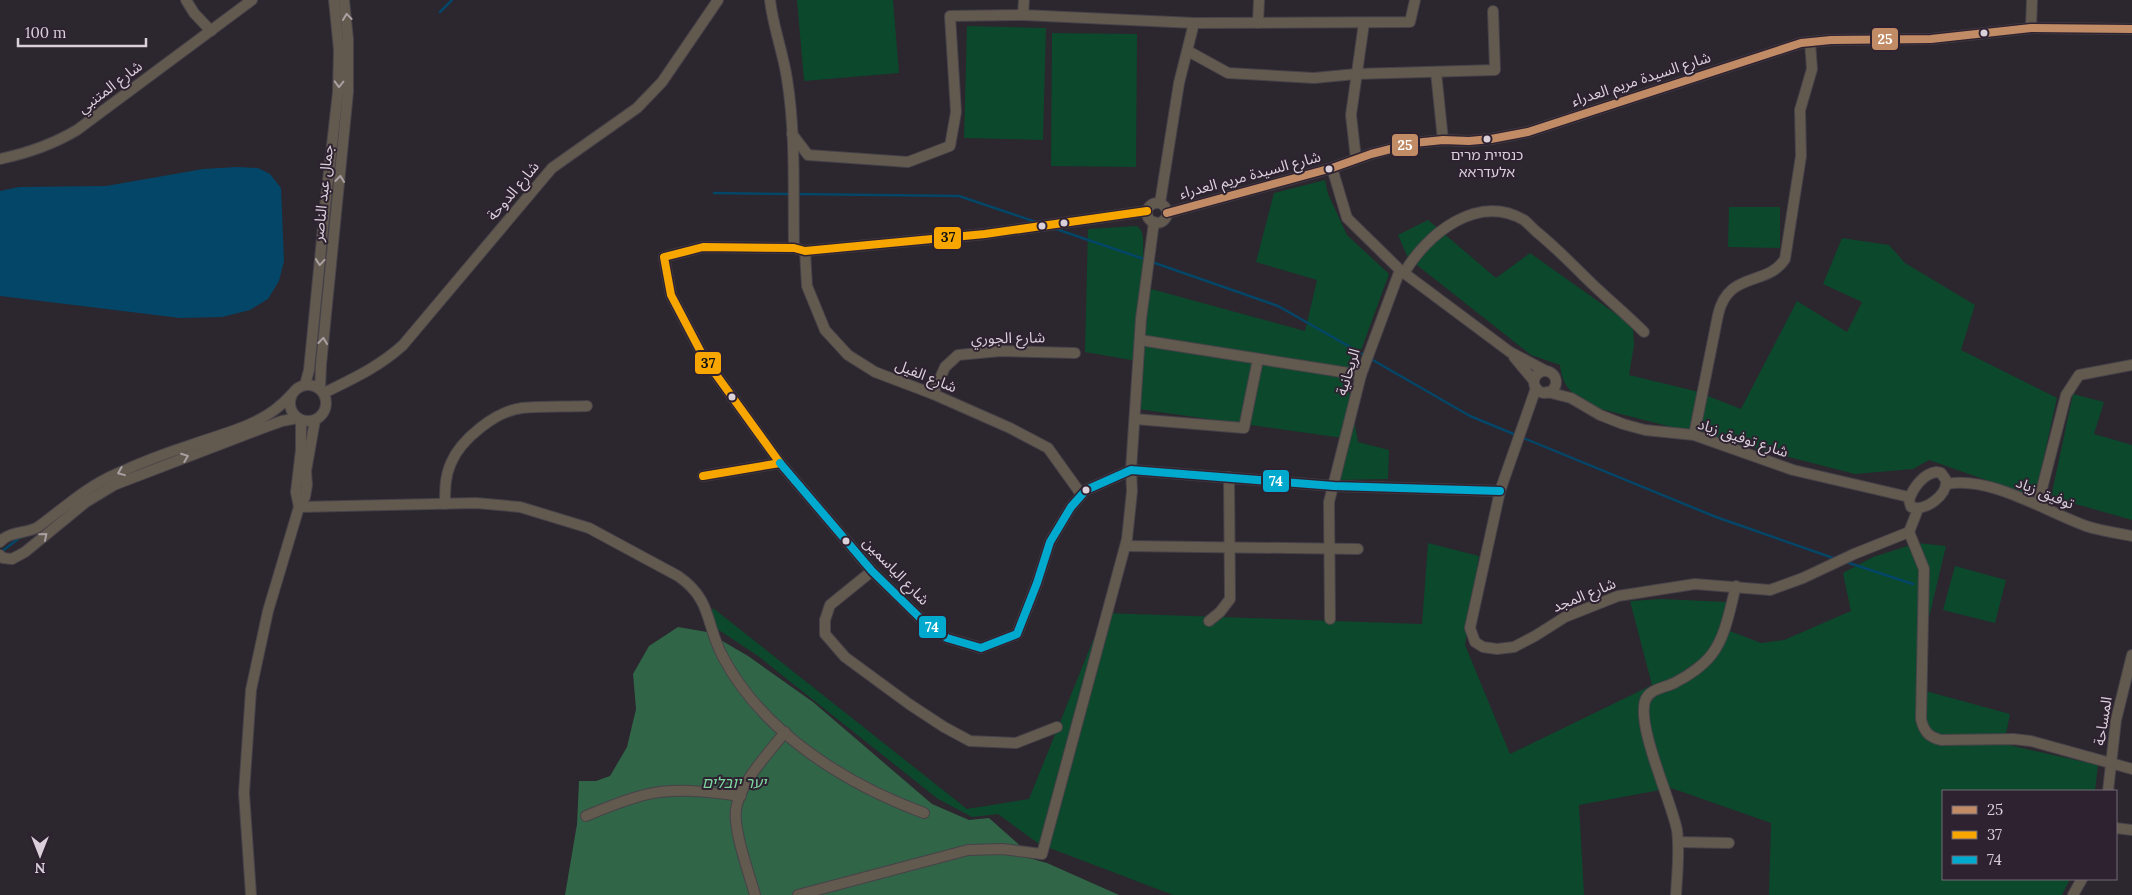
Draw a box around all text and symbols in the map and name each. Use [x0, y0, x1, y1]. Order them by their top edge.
one-way arrow [341, 13, 352, 21]
scale bar [18, 15, 145, 47]
text: 100 m [25, 23, 66, 42]
line badge: 25 [1871, 27, 1899, 51]
unlabelled marker [1979, 28, 1989, 38]
text: 25 [1877, 30, 1893, 48]
street label: شارع السيدة مريم العدراء [1569, 47, 1714, 113]
street label: شارع المتنبي [74, 56, 148, 120]
one-way arrow [333, 80, 344, 88]
line badge: 25 [1391, 133, 1419, 157]
marker: כנסיית מרים אלעדראא [1482, 134, 1492, 144]
text: 25 [1397, 136, 1413, 154]
street label: جمال عبد الناصر [308, 143, 337, 243]
street label: شارع السيدة مريم العدراء [1177, 146, 1324, 205]
place label: כנסיית מרים אלעדראא [1451, 146, 1523, 181]
street label: شارع الدوحة [482, 157, 545, 226]
unlabelled marker [1324, 164, 1334, 174]
one-way arrow [334, 175, 345, 183]
unlabelled marker [1059, 218, 1069, 228]
unlabelled marker [1037, 221, 1047, 231]
line badge: 37 [933, 226, 962, 250]
text: 37 [941, 228, 956, 246]
one-way arrow [315, 259, 326, 267]
street label: شارع الجوري [971, 327, 1046, 351]
one-way arrow [317, 336, 328, 344]
street label: الريحانية [1331, 346, 1364, 398]
line badge: 37 [694, 351, 722, 375]
text: 37 [701, 354, 716, 372]
street label: شارع الفيل [892, 355, 960, 399]
unlabelled marker [727, 392, 737, 402]
street label: شارع توفيق زياد [1695, 414, 1791, 464]
one-way arrow [180, 453, 188, 463]
one-way arrow [117, 465, 126, 476]
line badge: 74 [1262, 469, 1290, 493]
text: 74 [1269, 472, 1283, 490]
street label: توفيق زياد [2013, 472, 2077, 514]
unlabelled marker [1081, 485, 1091, 495]
one-way arrow [39, 533, 48, 542]
street label: شارع الياسمين [857, 533, 934, 611]
unlabelled marker [841, 536, 851, 546]
street label: شارع المجد [1549, 573, 1620, 619]
line badge: 74 [918, 615, 947, 639]
text: 74 [925, 618, 939, 636]
street label: المساحة [2089, 695, 2116, 747]
park label: יער יובלים [702, 773, 768, 792]
legend [1942, 790, 2117, 880]
text: 25 [1987, 800, 2003, 819]
text: 37 [1987, 825, 2002, 844]
north arrow [15, 830, 65, 880]
text: 74 [1987, 850, 2002, 869]
text: N [34, 859, 45, 877]

